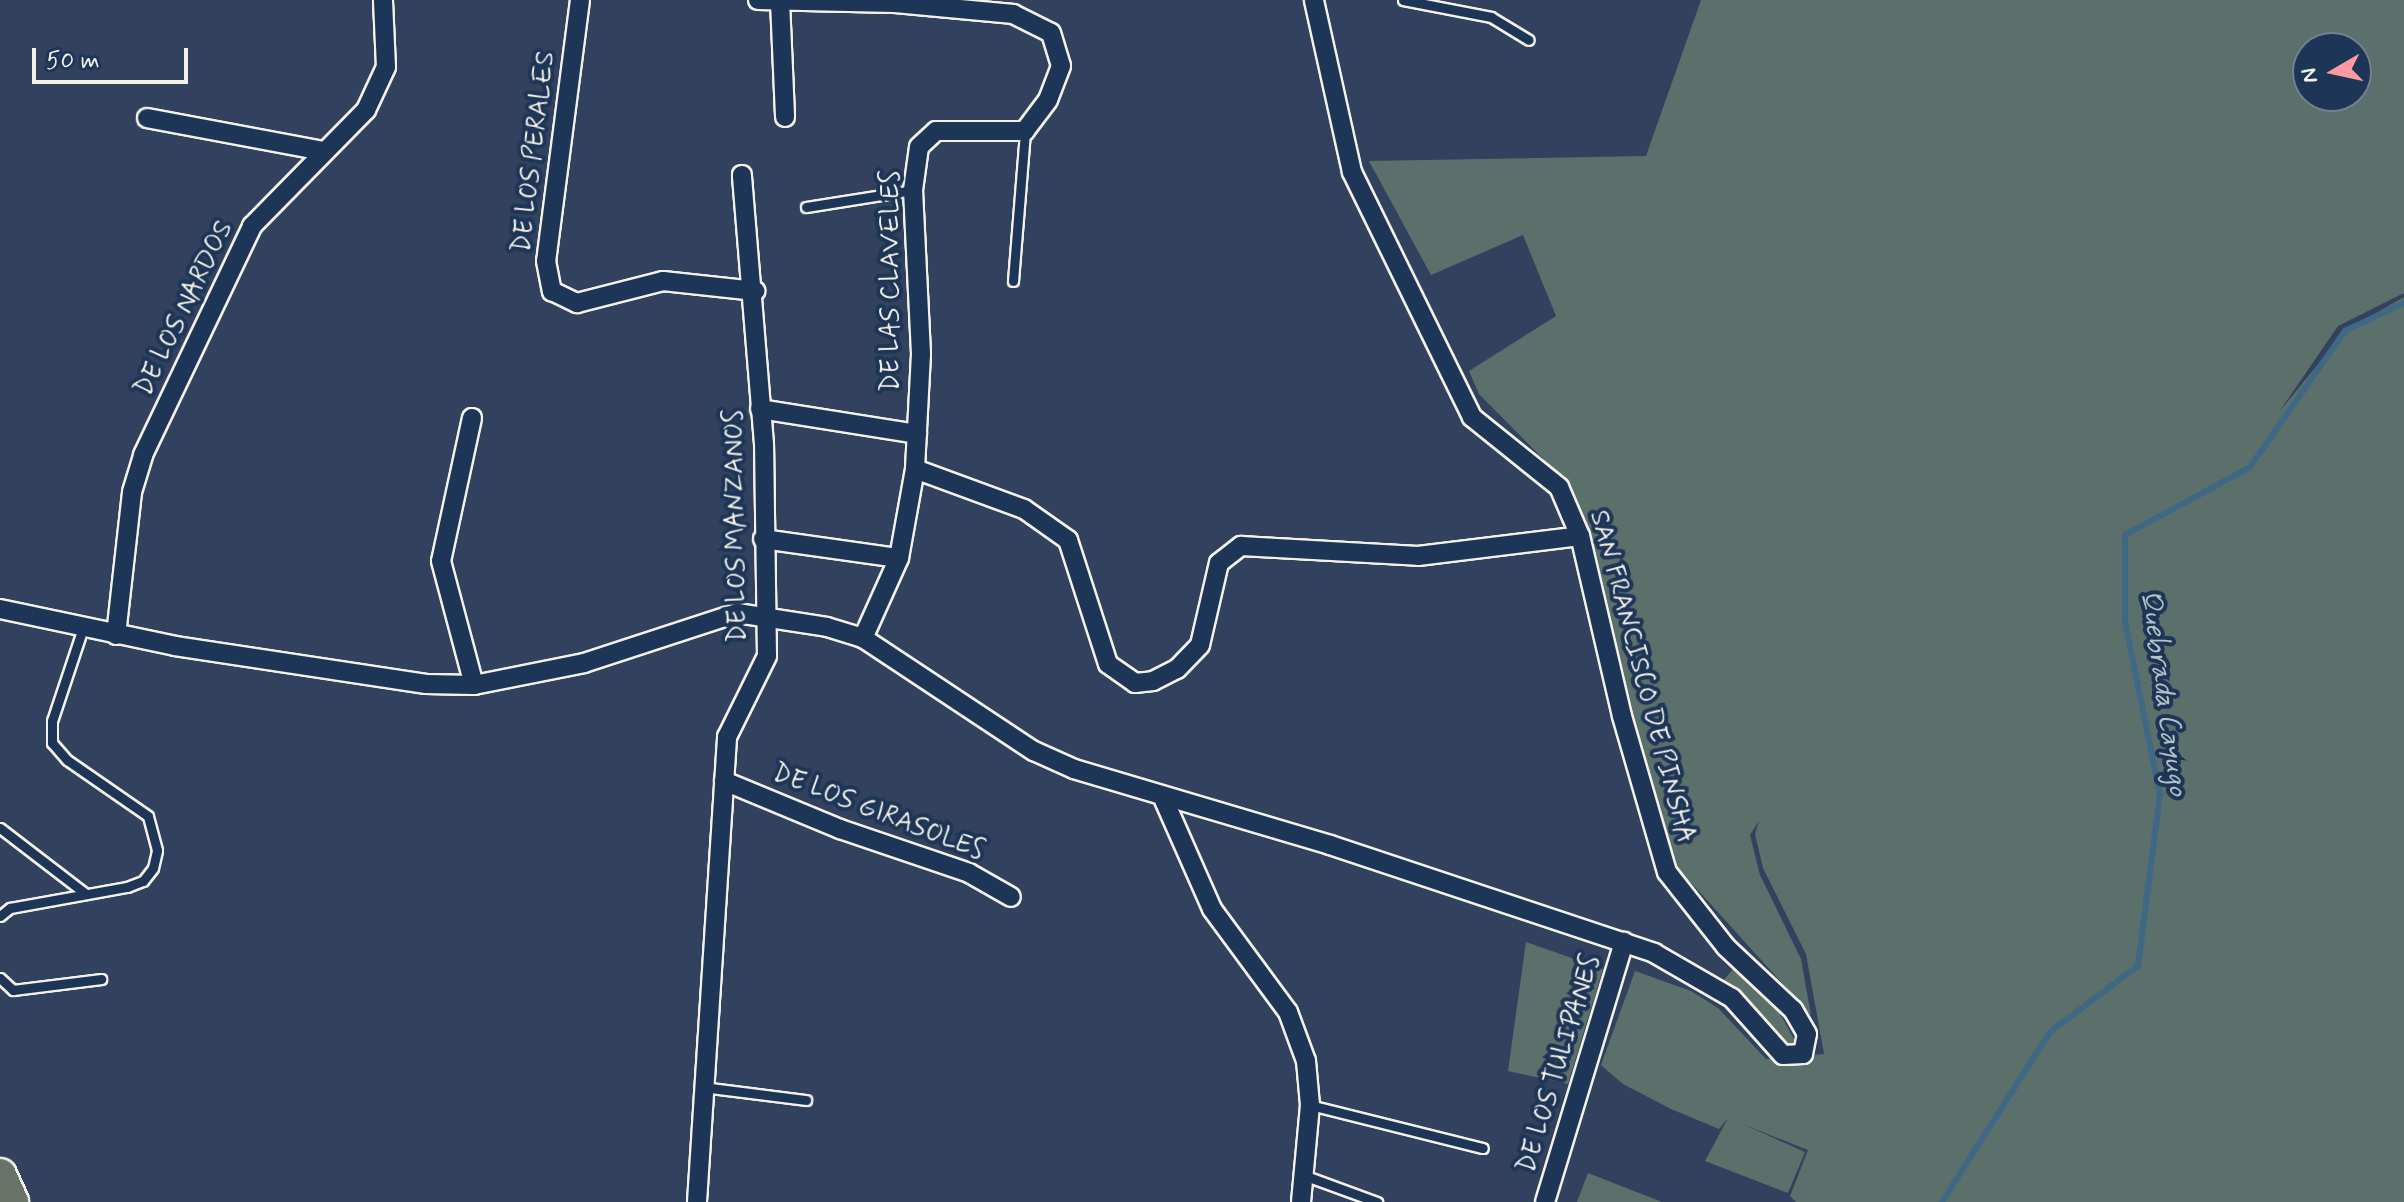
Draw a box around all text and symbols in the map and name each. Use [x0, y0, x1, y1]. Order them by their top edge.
scale bar [36, 32, 192, 82]
north arrow [2292, 32, 2372, 112]
text: 50 m [46, 46, 100, 77]
street label: DE LOS PERALES [507, 51, 563, 253]
text: N [2295, 66, 2325, 85]
street label: DE LAS CLAVELES [876, 169, 908, 393]
street label: DE LOS NARDOS [129, 216, 241, 402]
street label: DE LOS MANZANOS [719, 409, 755, 643]
street label: SAN FRANCISCO DE PINSHA [1582, 509, 1700, 845]
water label: Quebrada Cayugo [2132, 587, 2194, 799]
street label: DE LOS GIRASOLES [765, 757, 991, 869]
street label: DE LOS TULIPANES [1511, 949, 1609, 1179]

